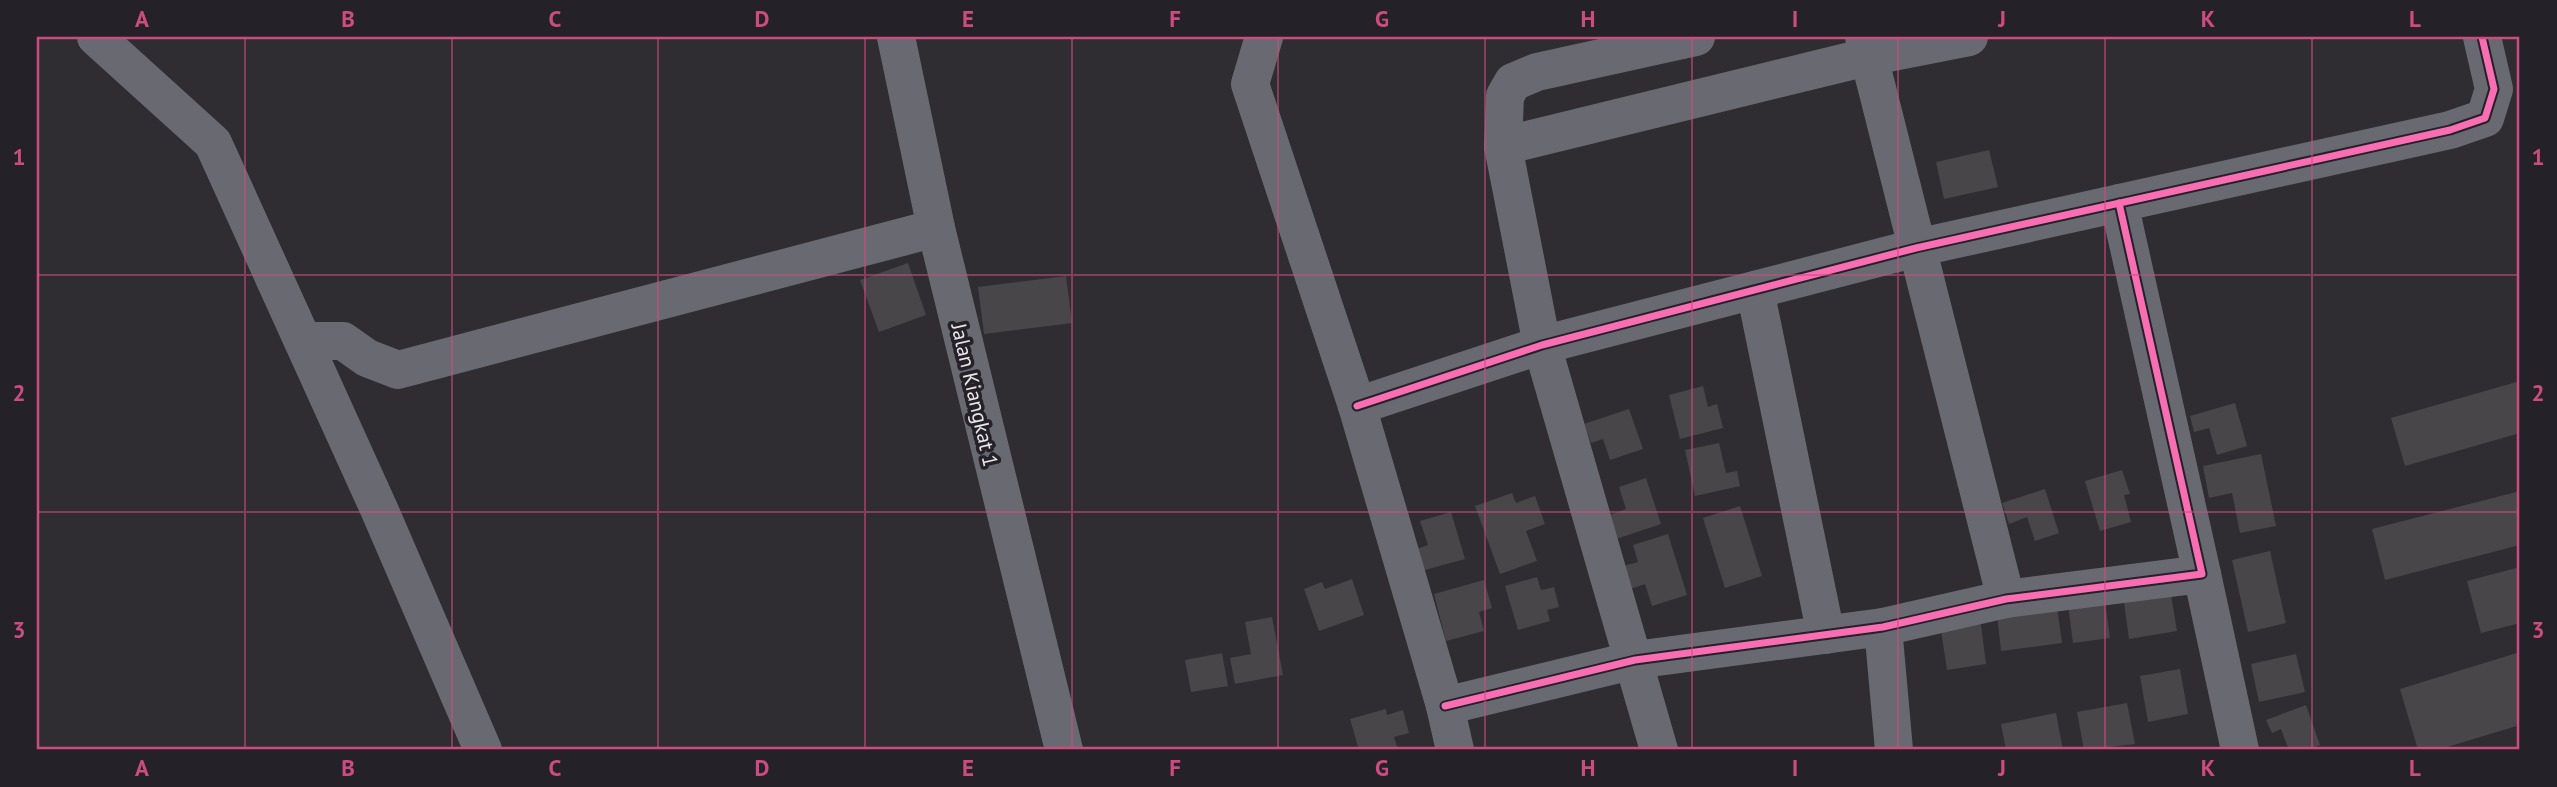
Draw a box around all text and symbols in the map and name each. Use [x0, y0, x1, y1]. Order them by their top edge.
text: A [135, 4, 149, 33]
text: B [341, 4, 355, 33]
text: C [549, 4, 562, 33]
text: D [755, 4, 769, 33]
text: E [962, 4, 974, 33]
text: F [1169, 4, 1181, 33]
text: G [1375, 4, 1389, 33]
text: H [1581, 4, 1595, 33]
text: I [1792, 4, 1798, 33]
text: J [1997, 4, 2006, 33]
text: K [2201, 4, 2215, 33]
text: L [2409, 4, 2421, 33]
text: 1 [12, 142, 26, 171]
text: 1 [2531, 142, 2545, 171]
street label: Jalan Kiangkat 1 [945, 320, 1005, 469]
text: 2 [12, 378, 26, 407]
text: 2 [2531, 378, 2545, 407]
text: 3 [12, 615, 26, 644]
text: 3 [2531, 615, 2545, 644]
text: A [135, 753, 149, 782]
text: B [341, 753, 355, 782]
text: C [549, 753, 562, 782]
text: D [755, 753, 769, 782]
text: E [962, 753, 974, 782]
text: F [1169, 753, 1181, 782]
text: G [1375, 753, 1389, 782]
text: H [1581, 753, 1595, 782]
text: I [1792, 753, 1798, 782]
text: J [1997, 753, 2006, 782]
text: K [2201, 753, 2215, 782]
text: L [2409, 753, 2421, 782]

